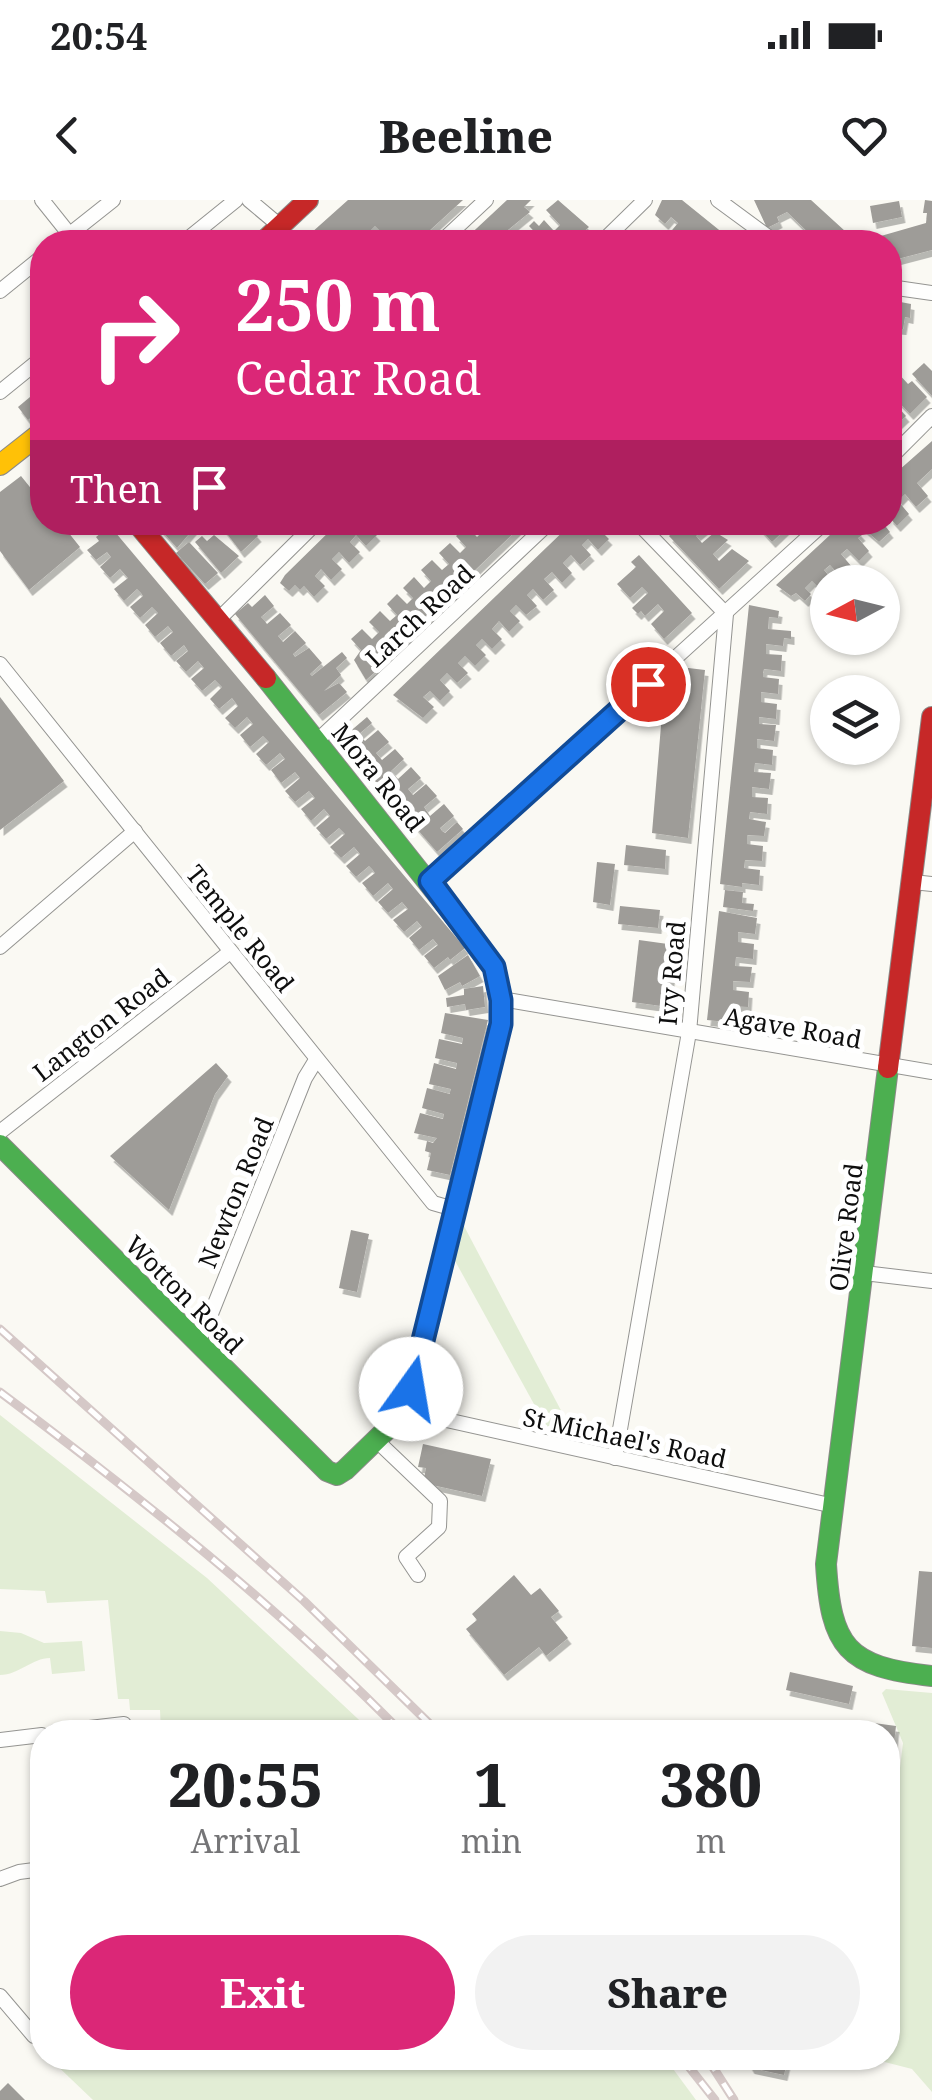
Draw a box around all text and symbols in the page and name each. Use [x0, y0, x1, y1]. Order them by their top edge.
text: 20:54 [50, 9, 147, 61]
text: Beeline [379, 105, 553, 166]
icon: back [40, 108, 95, 163]
icon: heart [837, 108, 892, 163]
text: 250 m [235, 256, 441, 352]
icon: right [70, 270, 200, 400]
text: Cedar Road [235, 347, 481, 408]
icon: arrive [182, 460, 237, 515]
text: Then [70, 462, 162, 514]
street label: Larch Road [358, 556, 480, 674]
north arrow [810, 565, 900, 655]
map controls [810, 565, 900, 765]
pin [606, 642, 691, 727]
icon: arrive [621, 657, 676, 712]
button: layers [810, 675, 900, 765]
street label: Mora Road [325, 716, 433, 838]
street label: Temple Road [179, 857, 303, 999]
street label: Ivy Road [650, 919, 692, 1027]
street label: Langton Road [25, 960, 177, 1088]
street label: Agave Road [721, 998, 865, 1056]
street label: Newton Road [189, 1111, 281, 1273]
street label: Olive Road [820, 1161, 870, 1293]
street label: Wotton Road [119, 1228, 251, 1360]
position arrow [359, 1337, 463, 1441]
street label: St Michael's Road [520, 1399, 730, 1475]
text: 20:55 [168, 1743, 323, 1825]
text: 1 [474, 1743, 508, 1825]
text: 380 [660, 1743, 762, 1825]
text: Arrival [191, 1819, 300, 1862]
text: min [461, 1819, 522, 1862]
text: m [696, 1819, 726, 1862]
button: Exit [70, 1935, 455, 2050]
button: Share [475, 1935, 860, 2050]

